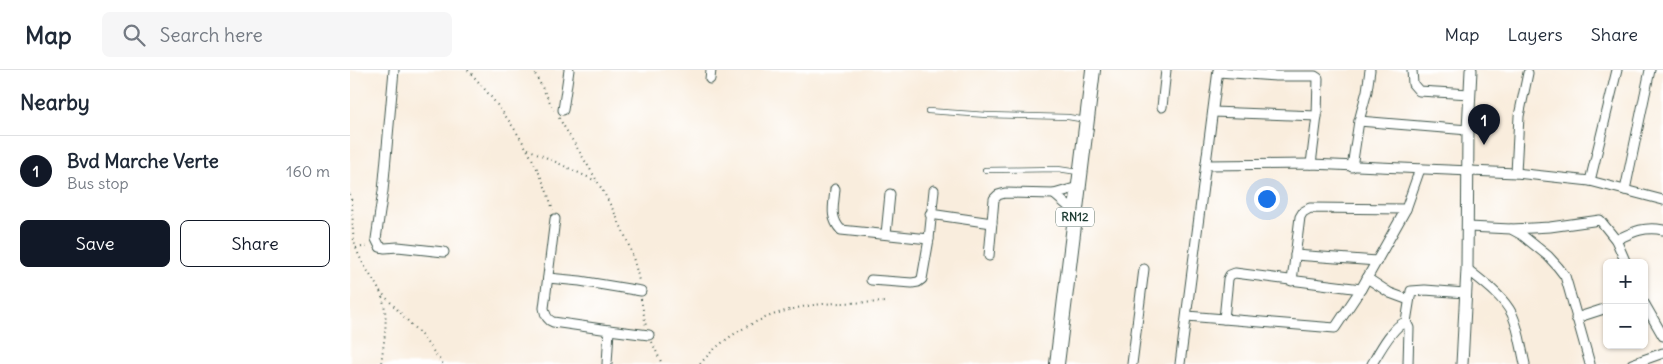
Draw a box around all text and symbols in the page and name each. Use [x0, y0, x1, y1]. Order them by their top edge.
search box [102, 12, 452, 57]
text: Map [25, 20, 72, 50]
icon: search [120, 21, 148, 49]
text: Search here [160, 23, 263, 47]
text: Map [1444, 23, 1479, 46]
text: Layers [1507, 23, 1563, 46]
text: Share [1591, 23, 1638, 46]
text: Nearby [20, 89, 90, 116]
pin: 1 [1468, 104, 1500, 145]
text: Bvd Marche Verte [67, 149, 219, 173]
text: 1 [33, 161, 39, 181]
text: 160 m [286, 161, 330, 181]
text: Bus stop [67, 173, 129, 193]
your location [1254, 186, 1280, 212]
road number: RN12 [1056, 208, 1094, 226]
button: Save [20, 220, 170, 267]
button: Share [180, 220, 330, 267]
map controls [1603, 259, 1648, 349]
button: + [1603, 259, 1648, 304]
button: − [1603, 304, 1648, 349]

